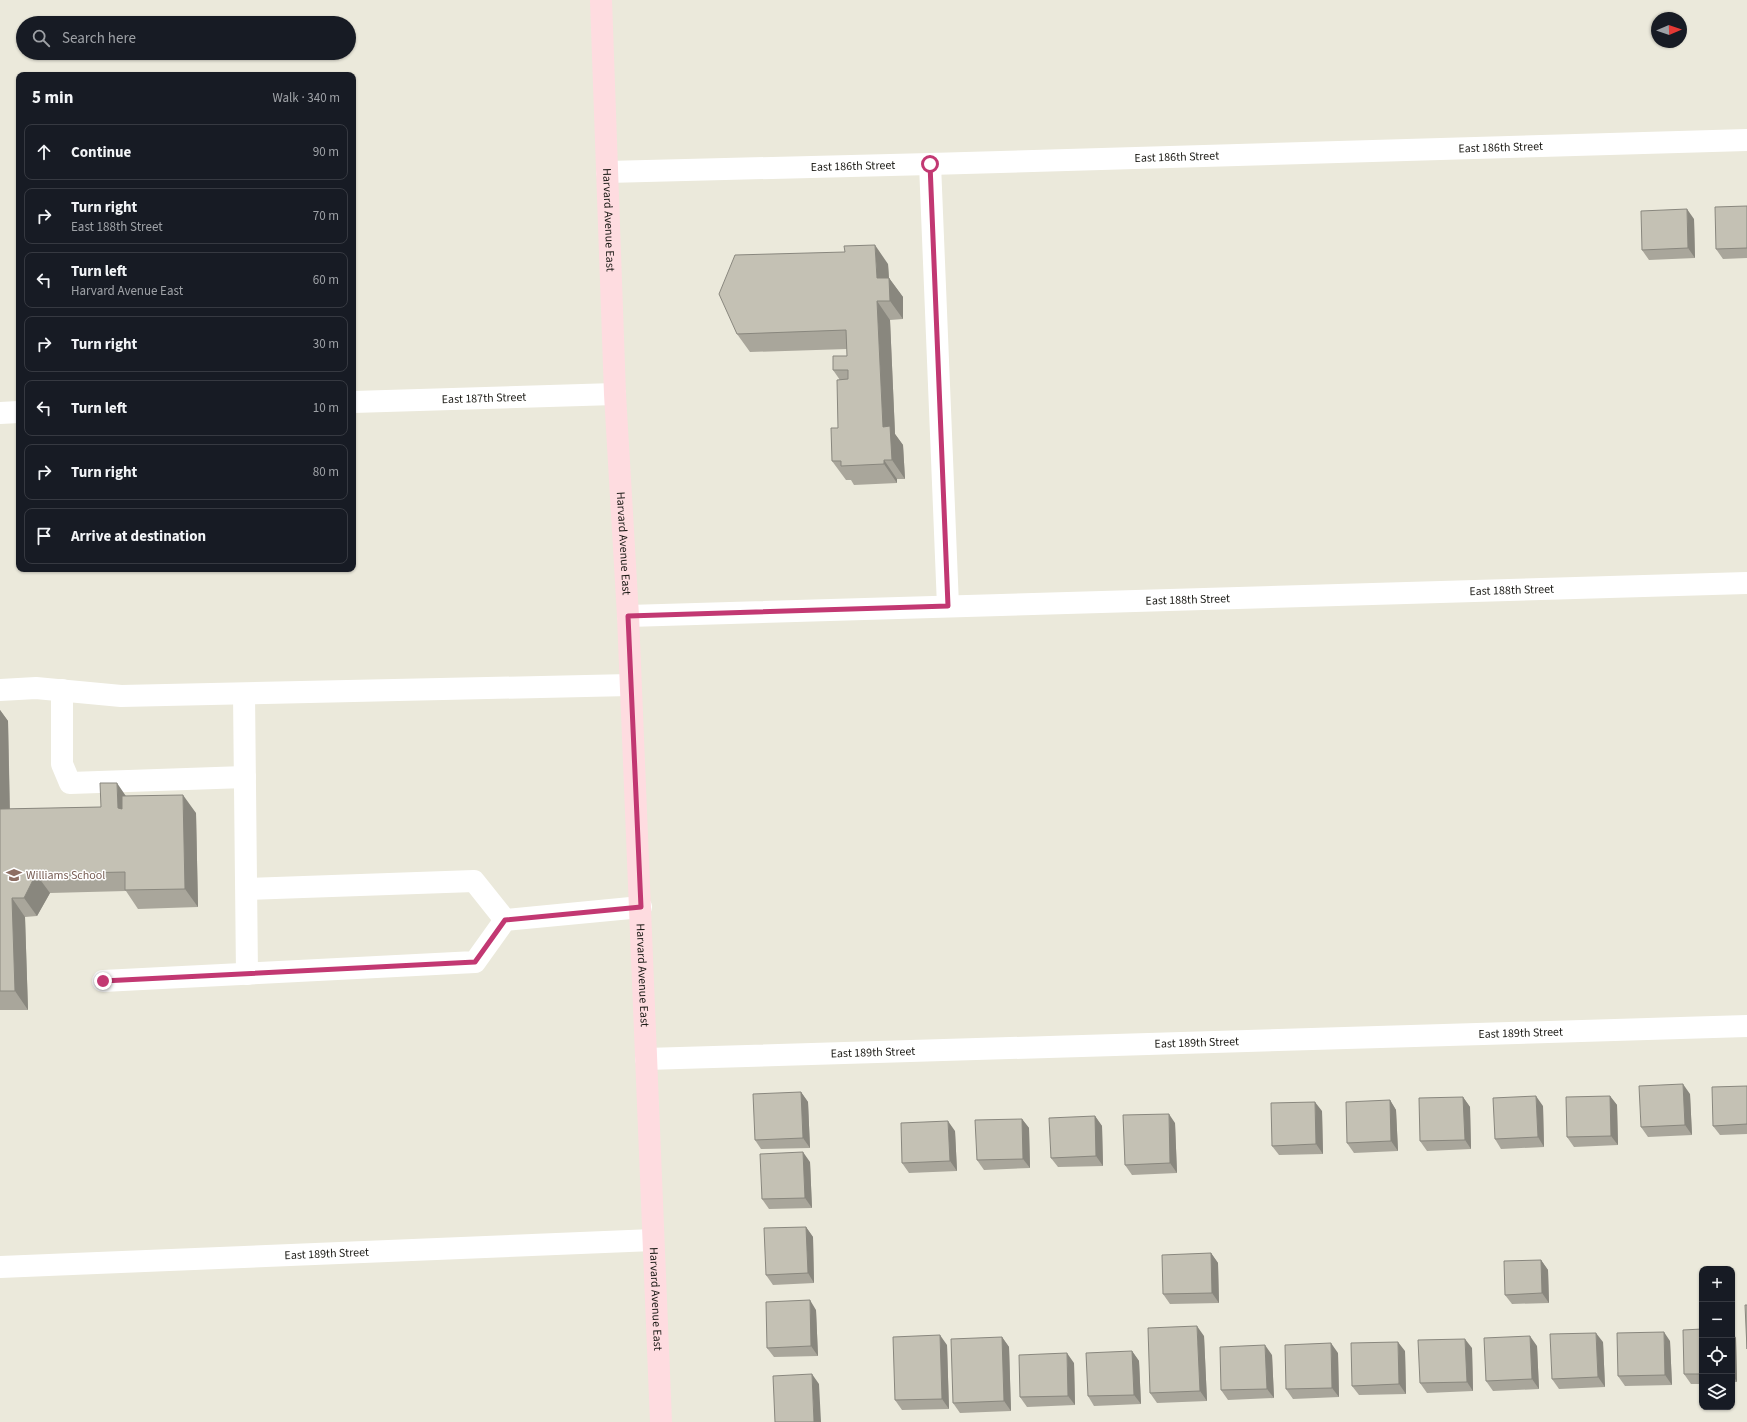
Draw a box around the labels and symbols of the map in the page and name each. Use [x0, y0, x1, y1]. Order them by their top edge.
north arrow [1651, 12, 1687, 48]
street label: East 186th Street [1458, 137, 1543, 157]
street label: East 186th Street [1134, 147, 1219, 166]
route start [921, 155, 939, 173]
street label: East 186th Street [810, 156, 895, 175]
street label: Harvard Avenue East [598, 168, 619, 272]
street label: East 187th Street [441, 388, 527, 408]
street label: Harvard Avenue East [612, 491, 635, 596]
street label: East 188th Street [1469, 580, 1554, 600]
street label: East 188th Street [1145, 590, 1230, 609]
school or university icon: Williams School [5, 866, 23, 884]
place label: Williams School [26, 867, 105, 884]
street label: Harvard Avenue East [632, 923, 653, 1027]
route end [94, 972, 112, 990]
street label: East 189th Street [1478, 1023, 1563, 1043]
street label: East 189th Street [1154, 1033, 1239, 1052]
street label: East 189th Street [830, 1042, 915, 1062]
street label: East 189th Street [284, 1243, 369, 1264]
street label: Harvard Avenue East [645, 1247, 667, 1351]

